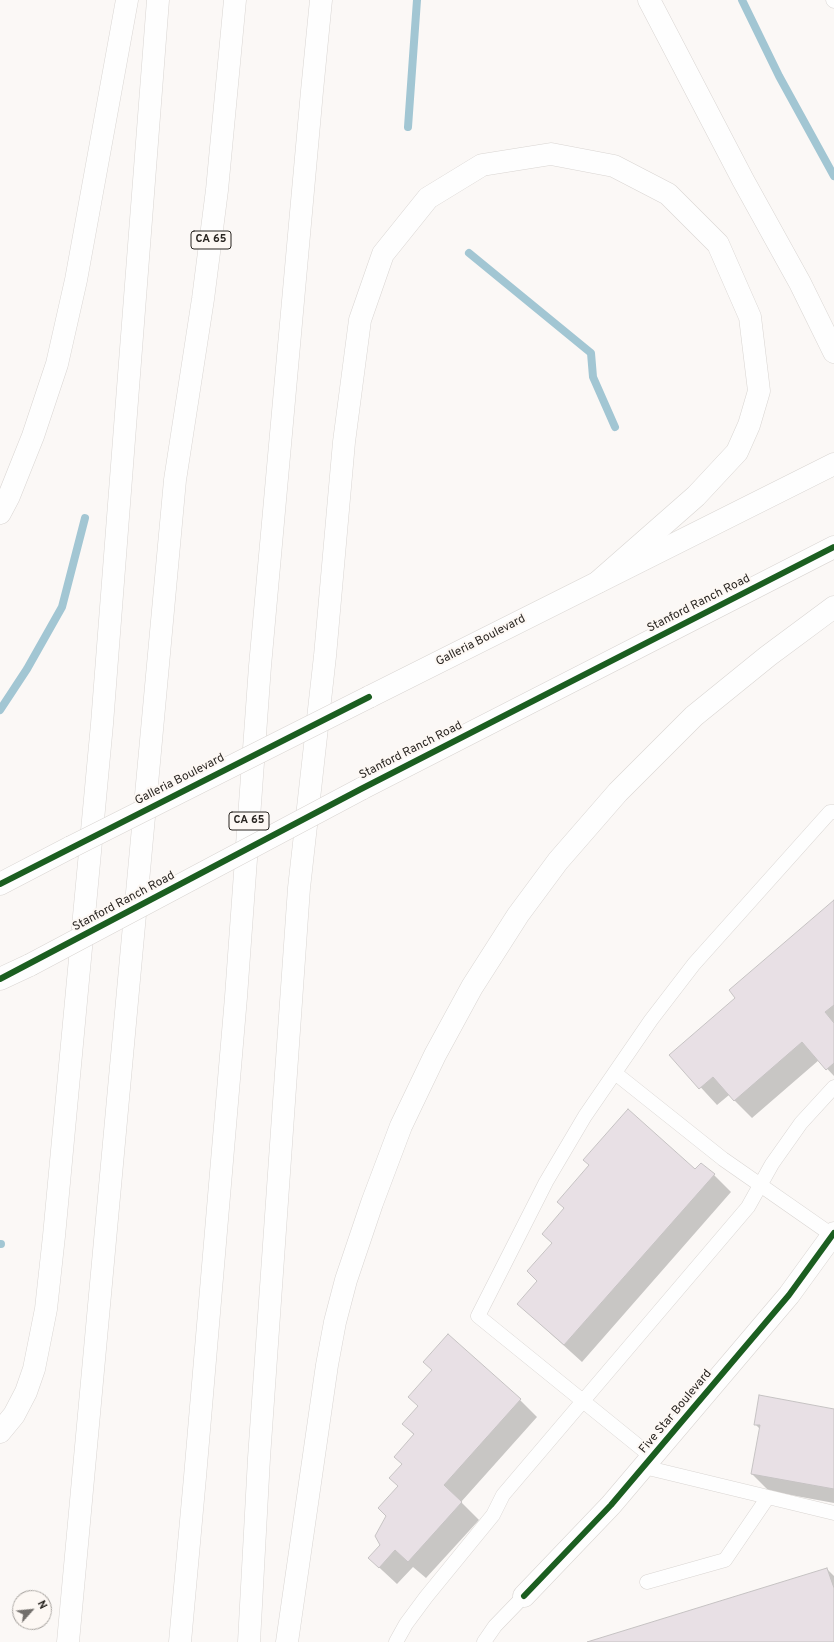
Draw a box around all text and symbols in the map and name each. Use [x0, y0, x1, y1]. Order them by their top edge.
road number: CA 65 [191, 231, 231, 249]
street label: Stanford Ranch Road [645, 572, 753, 636]
street label: Galleria Boulevard [434, 612, 528, 670]
street label: Stanford Ranch Road [357, 719, 465, 783]
street label: Galleria Boulevard [133, 751, 227, 809]
road number: CA 65 [229, 812, 269, 830]
street label: Stanford Ranch Road [70, 869, 178, 935]
street label: Five Star Boulevard [637, 1367, 715, 1457]
north arrow [12, 1590, 52, 1630]
text: N [34, 1598, 50, 1612]

